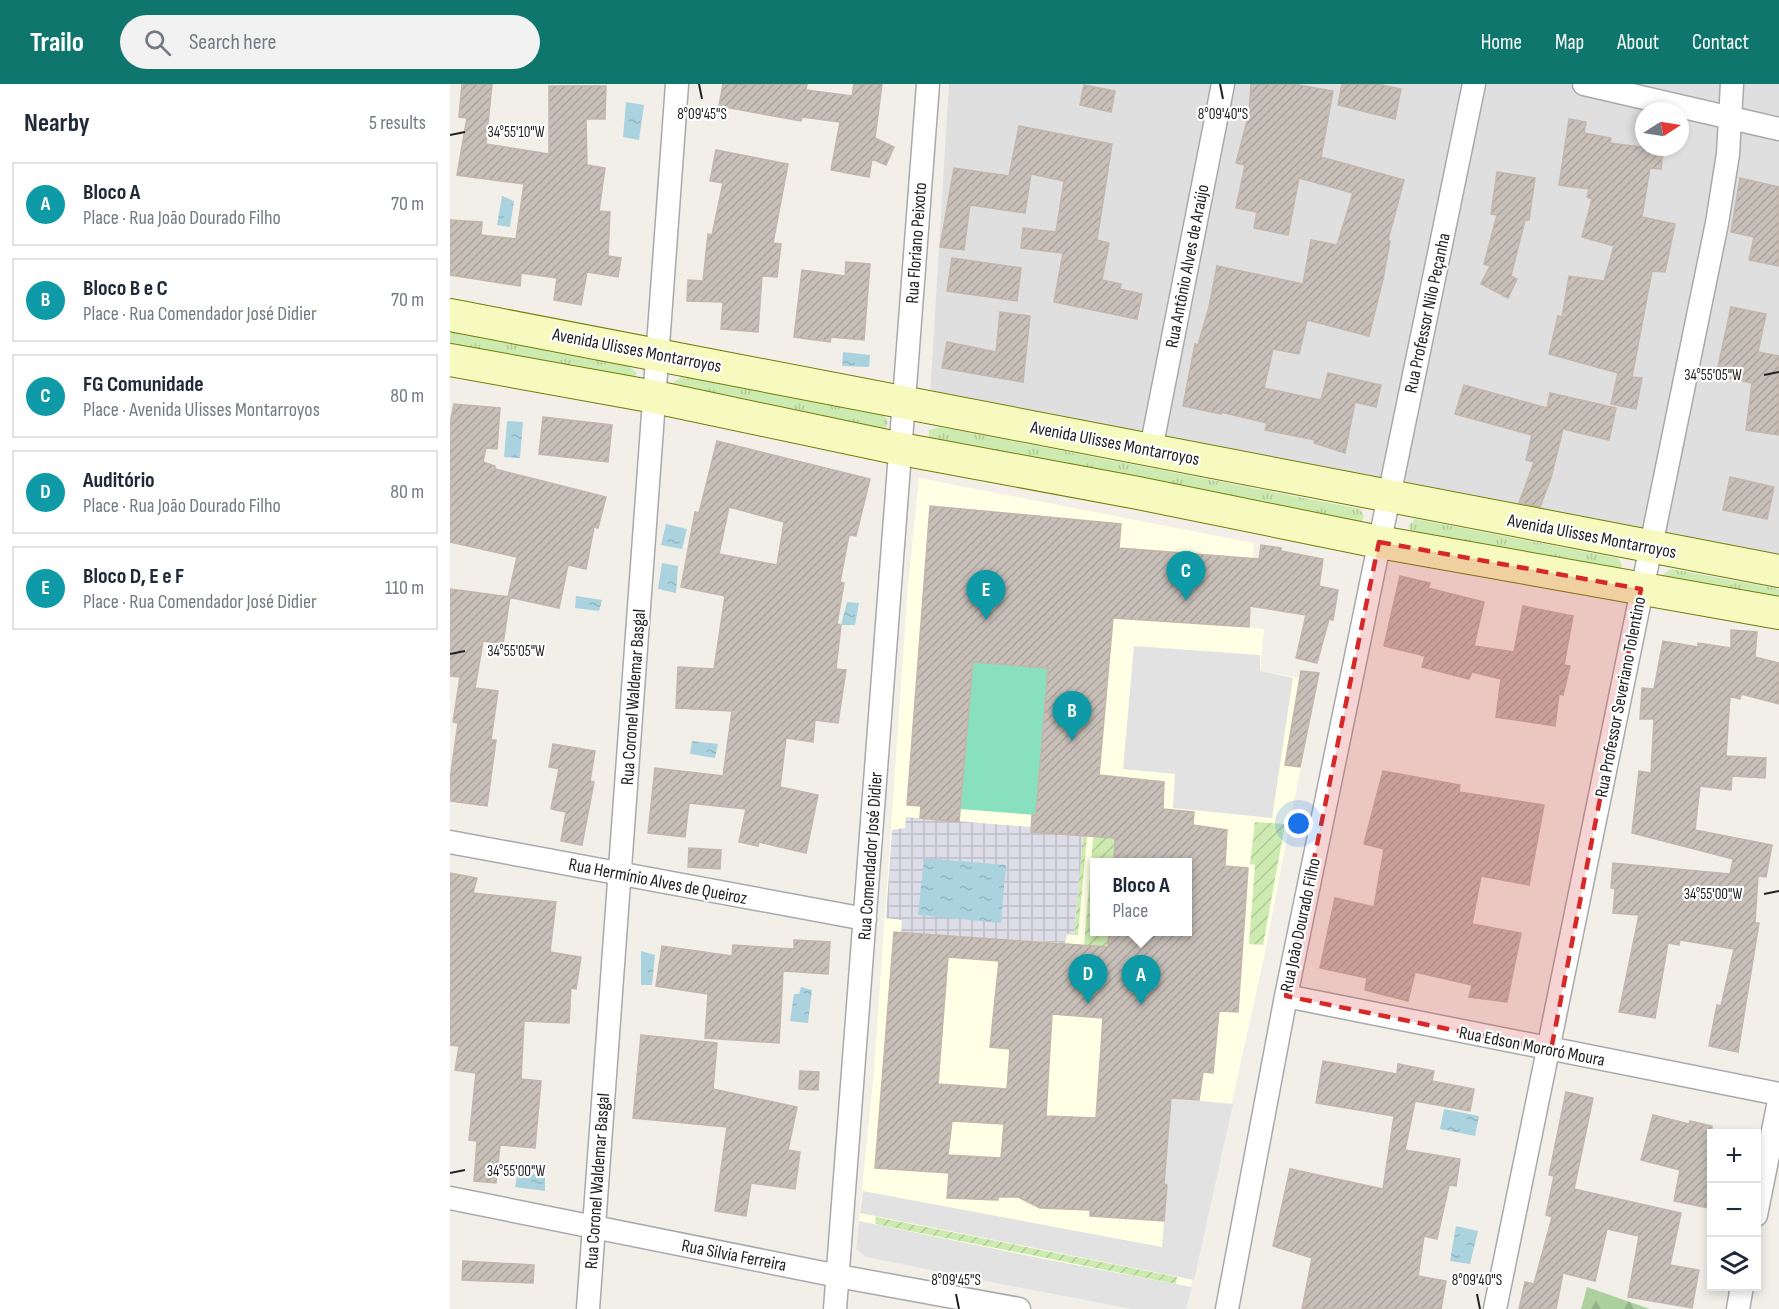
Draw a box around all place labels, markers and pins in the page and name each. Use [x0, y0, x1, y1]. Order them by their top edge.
pin: C [1166, 552, 1206, 601]
pin: E [966, 570, 1006, 620]
pin: B [1052, 692, 1092, 741]
pin: D [1068, 954, 1108, 1004]
pin: A [1122, 956, 1160, 1005]

